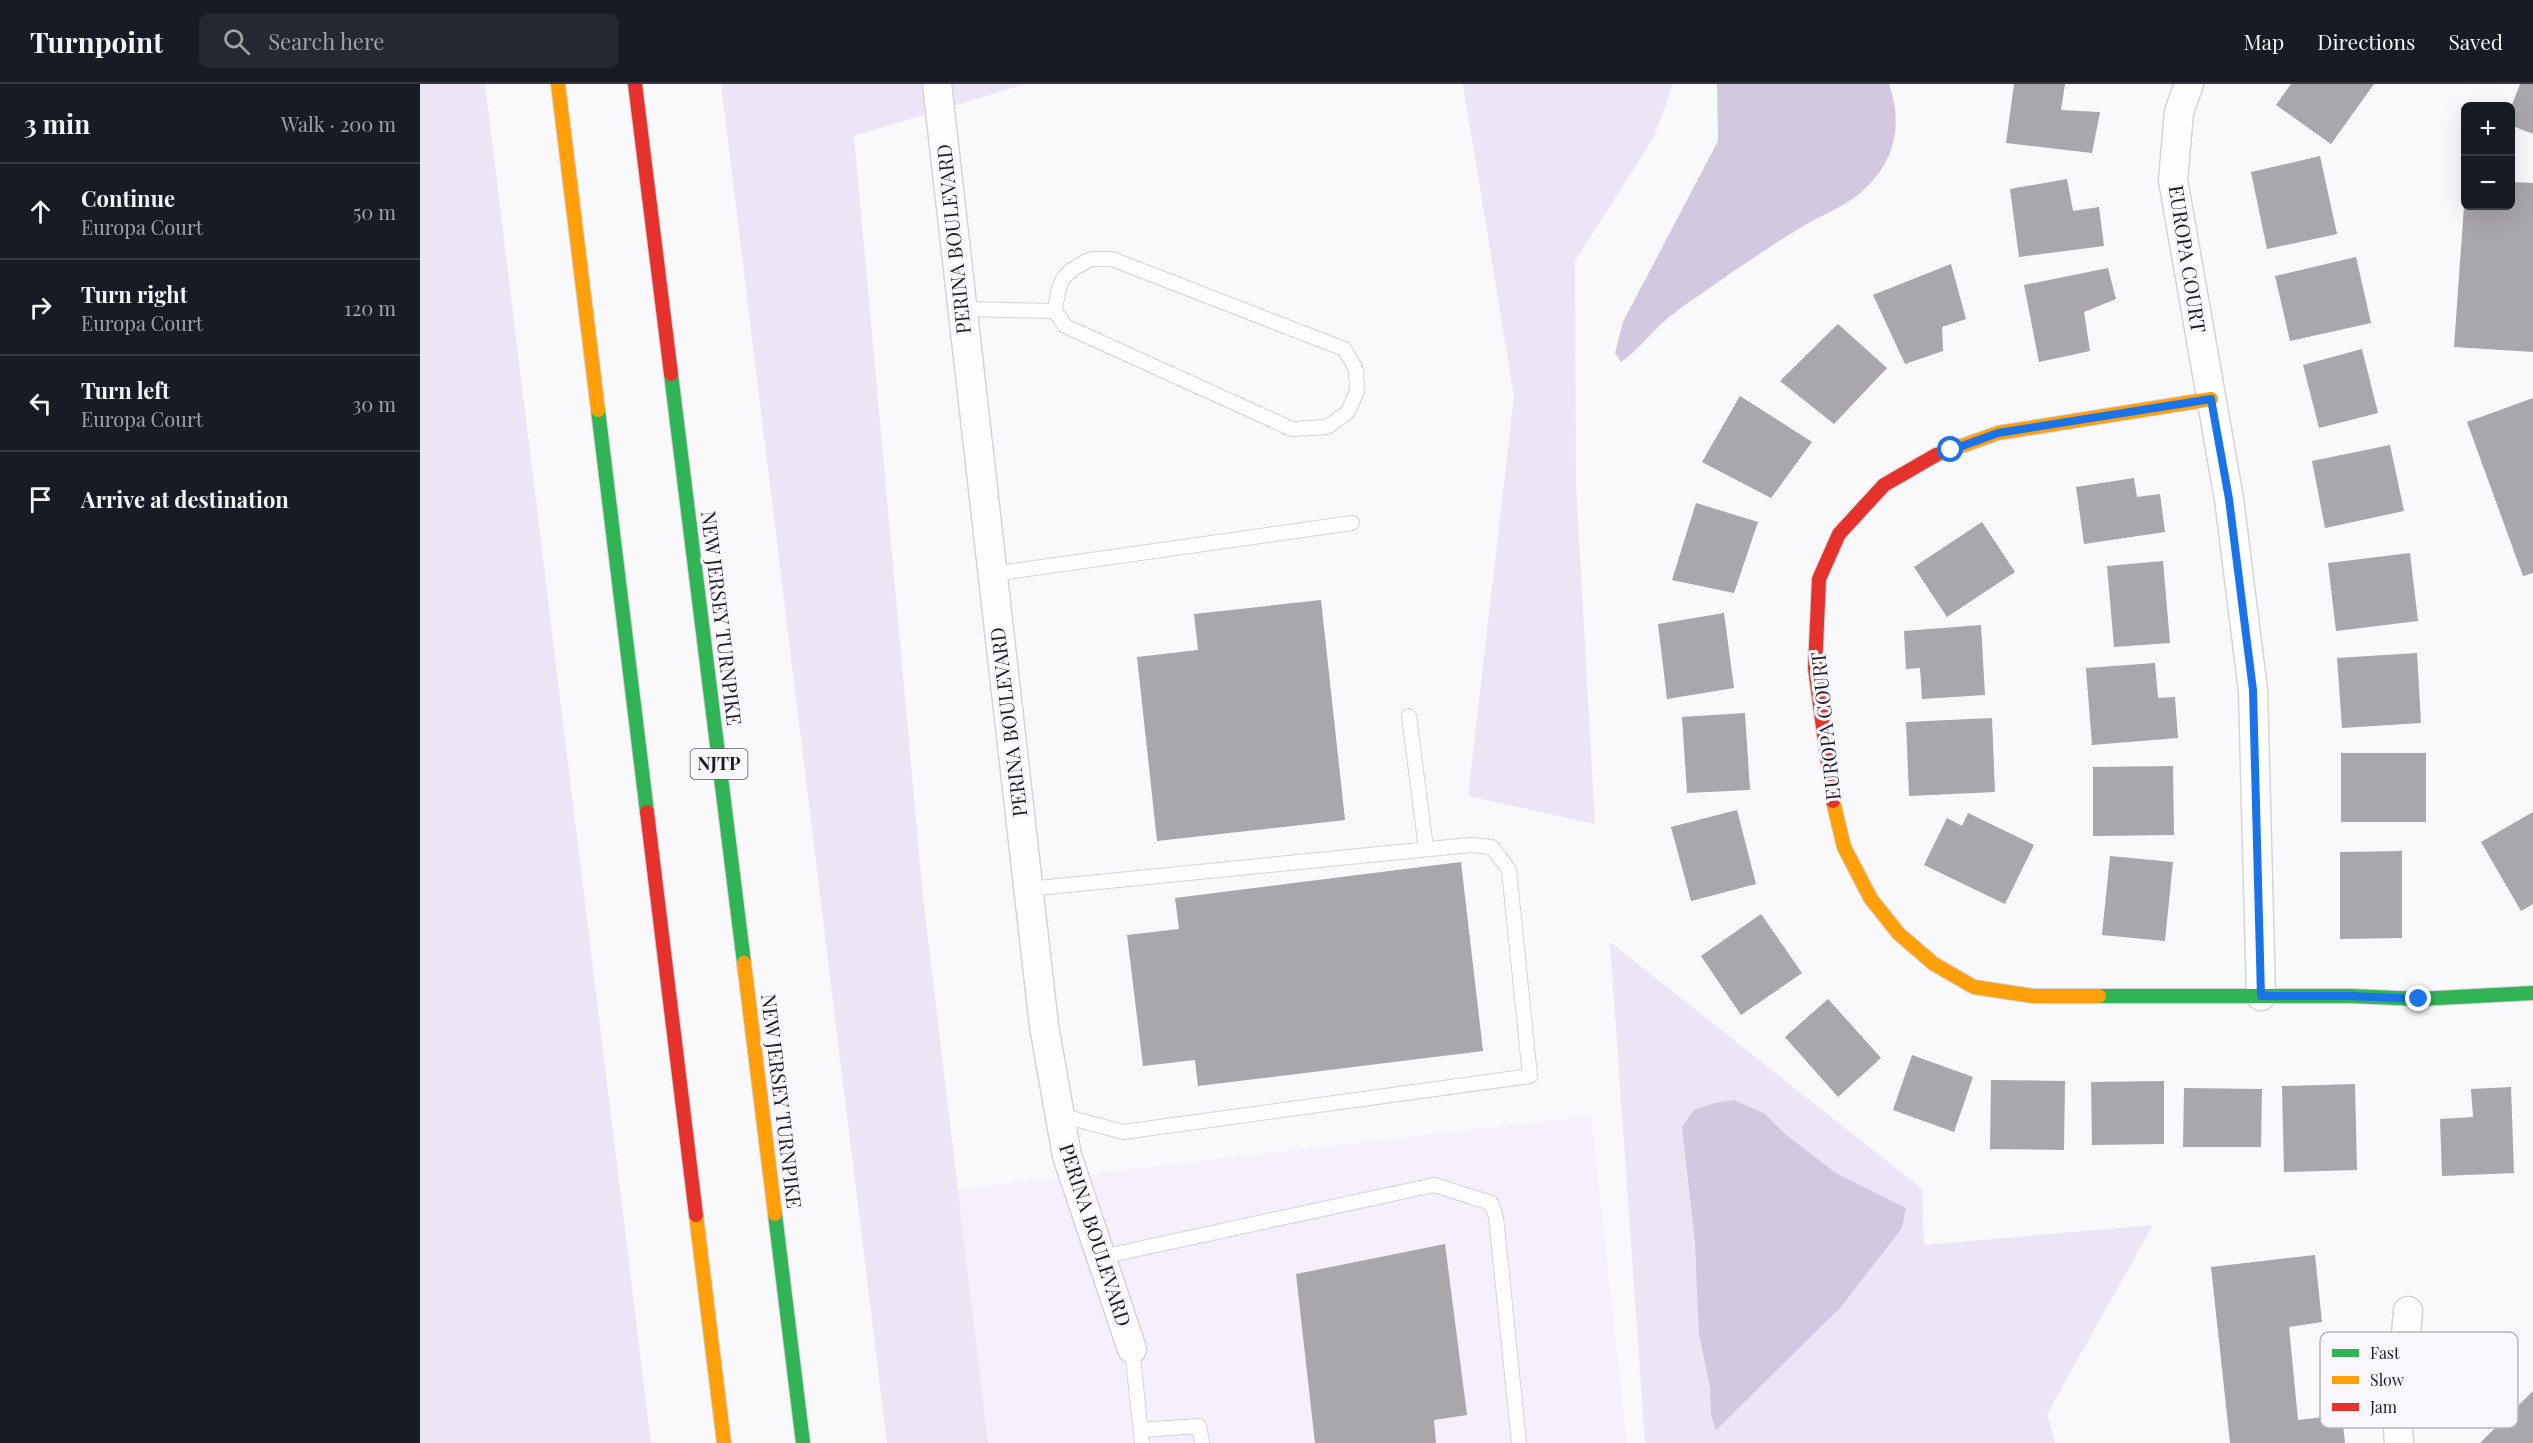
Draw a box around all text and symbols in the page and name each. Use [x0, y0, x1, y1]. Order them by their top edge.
search box [199, 14, 619, 68]
text: Turnpoint [30, 23, 163, 60]
icon: search [220, 25, 253, 58]
text: Search here [268, 26, 384, 56]
text: Map [2243, 27, 2284, 55]
text: Directions [2317, 27, 2415, 55]
text: Saved [2448, 27, 2503, 55]
map controls [2461, 102, 2515, 210]
button: + [2461, 102, 2515, 156]
text: 3 min [24, 106, 90, 141]
text: Walk · 200 m [281, 110, 396, 137]
street label: PERINA BOULEVARD [929, 143, 976, 335]
button: − [2461, 156, 2515, 210]
text: Continue [81, 183, 175, 213]
street label: EUROPA COURT [2163, 183, 2213, 335]
icon: ahead [24, 195, 57, 228]
text: 50 m [353, 198, 396, 225]
text: Europa Court [81, 213, 203, 240]
text: Turn right [81, 279, 187, 309]
icon: right [24, 291, 57, 324]
text: 120 m [344, 294, 396, 321]
text: Europa Court [81, 309, 203, 336]
text: Turn left [81, 375, 170, 405]
icon: left [24, 387, 57, 420]
text: 30 m [352, 390, 396, 417]
text: Europa Court [81, 405, 203, 432]
route start [1937, 436, 1963, 462]
icon: arrive [24, 483, 57, 516]
text: Arrive at destination [81, 484, 289, 514]
street label: NEW JERSEY TURNPIKE [696, 509, 749, 727]
street label: PERINA BOULEVARD [982, 626, 1033, 819]
street label: EUROPA COURT [1803, 651, 1846, 802]
road number: NJTP [690, 749, 748, 779]
route end [2405, 985, 2431, 1011]
street label: NEW JERSEY TURNPIKE [756, 992, 809, 1210]
street label: PERINA BOULEVARD [1054, 1140, 1139, 1329]
legend [2320, 1332, 2518, 1428]
text: Fast [2370, 1342, 2400, 1363]
text: Slow [2370, 1369, 2405, 1390]
text: Jam [2369, 1396, 2397, 1417]

